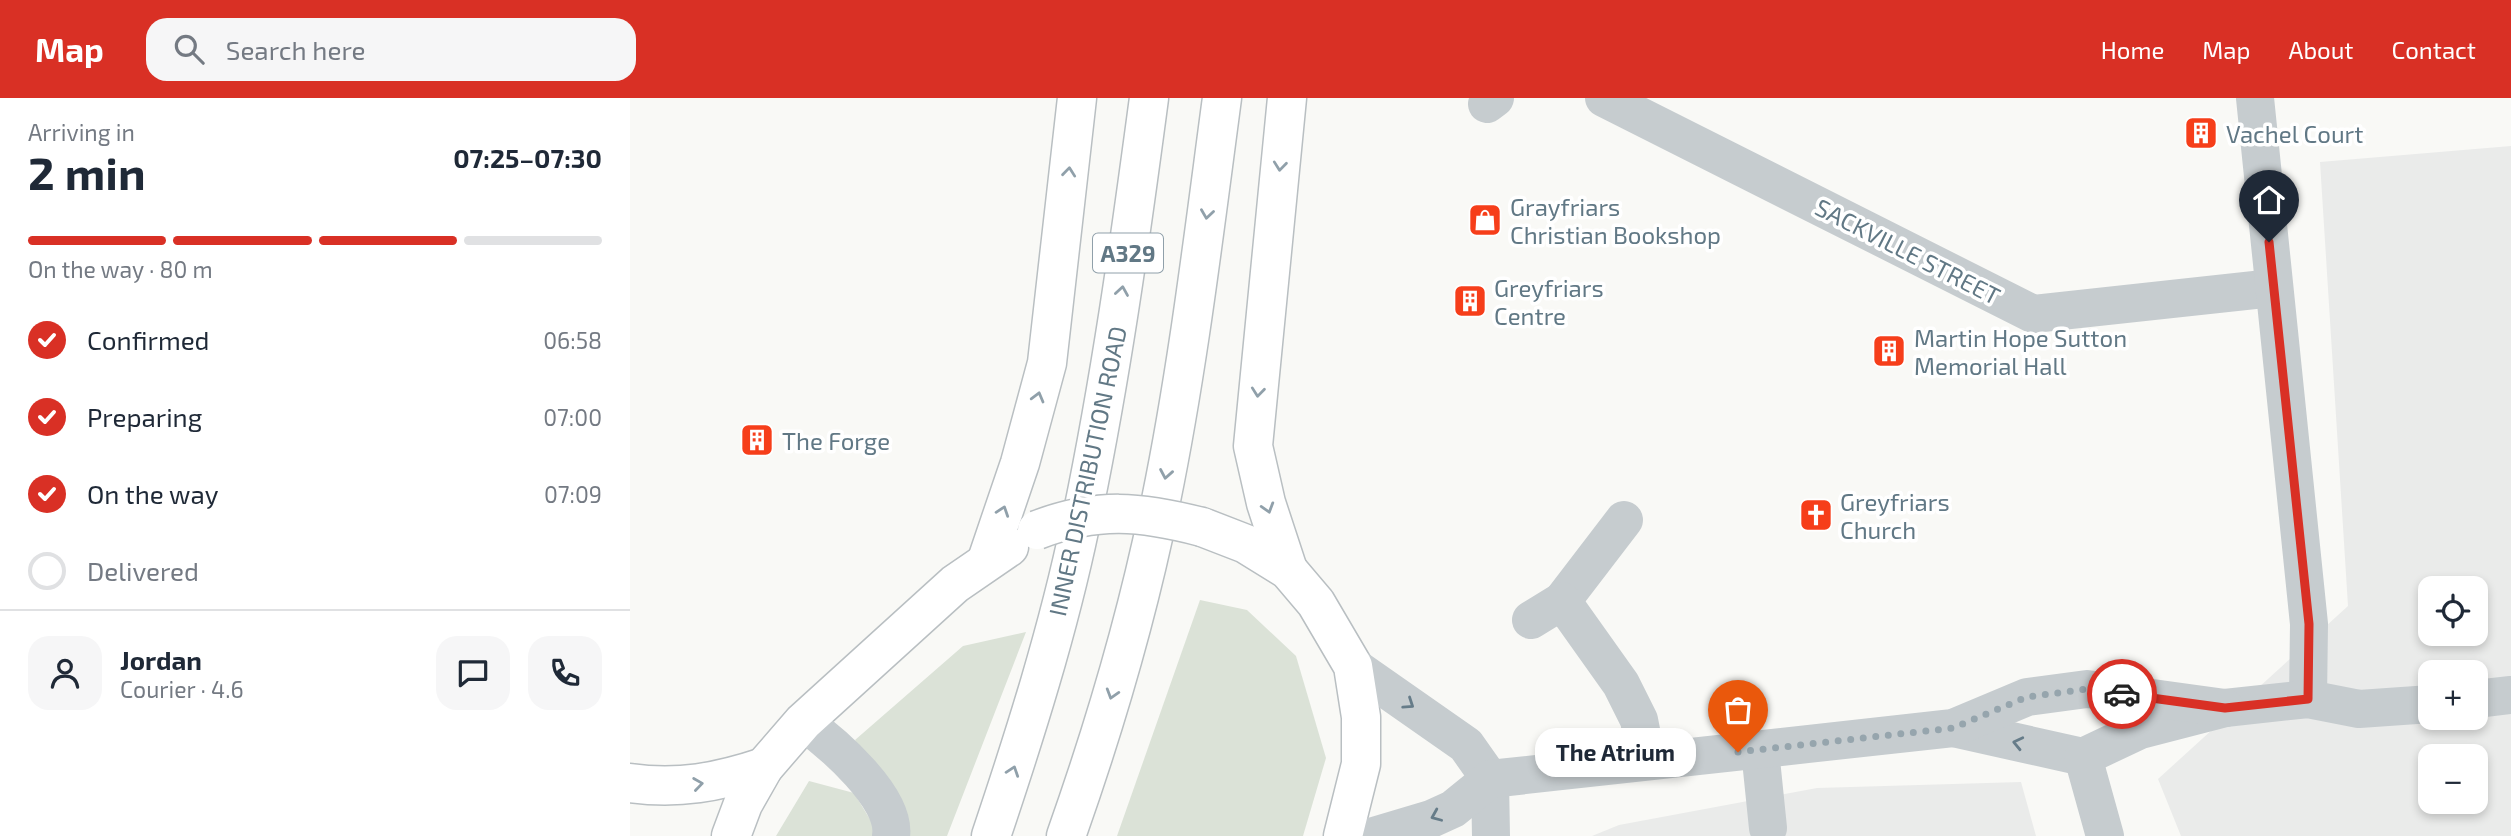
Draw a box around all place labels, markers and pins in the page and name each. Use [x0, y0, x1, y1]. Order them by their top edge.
building icon: Vachel Court [2182, 114, 2220, 152]
place label: Vachel Court [2226, 119, 2363, 148]
pin [2239, 170, 2299, 242]
place label: Grayfriars Christian Bookshop [1510, 192, 1721, 249]
shop icon: Grayfriars Christian Bookshop [1466, 201, 1504, 239]
place label: Greyfriars Centre [1494, 273, 1604, 330]
building icon: Greyfriars Centre [1451, 282, 1489, 320]
place label: Martin Hope Sutton Memorial Hall [1914, 323, 2127, 380]
building icon: Martin Hope Sutton Memorial Hall [1870, 332, 1908, 370]
building icon: The Forge [738, 421, 776, 459]
place label: The Forge [782, 426, 890, 455]
place label: Greyfriars Church [1840, 487, 1950, 544]
church icon: Greyfriars Church [1797, 496, 1835, 534]
pin [1708, 680, 1768, 752]
callout: The Atrium [1535, 728, 1696, 776]

